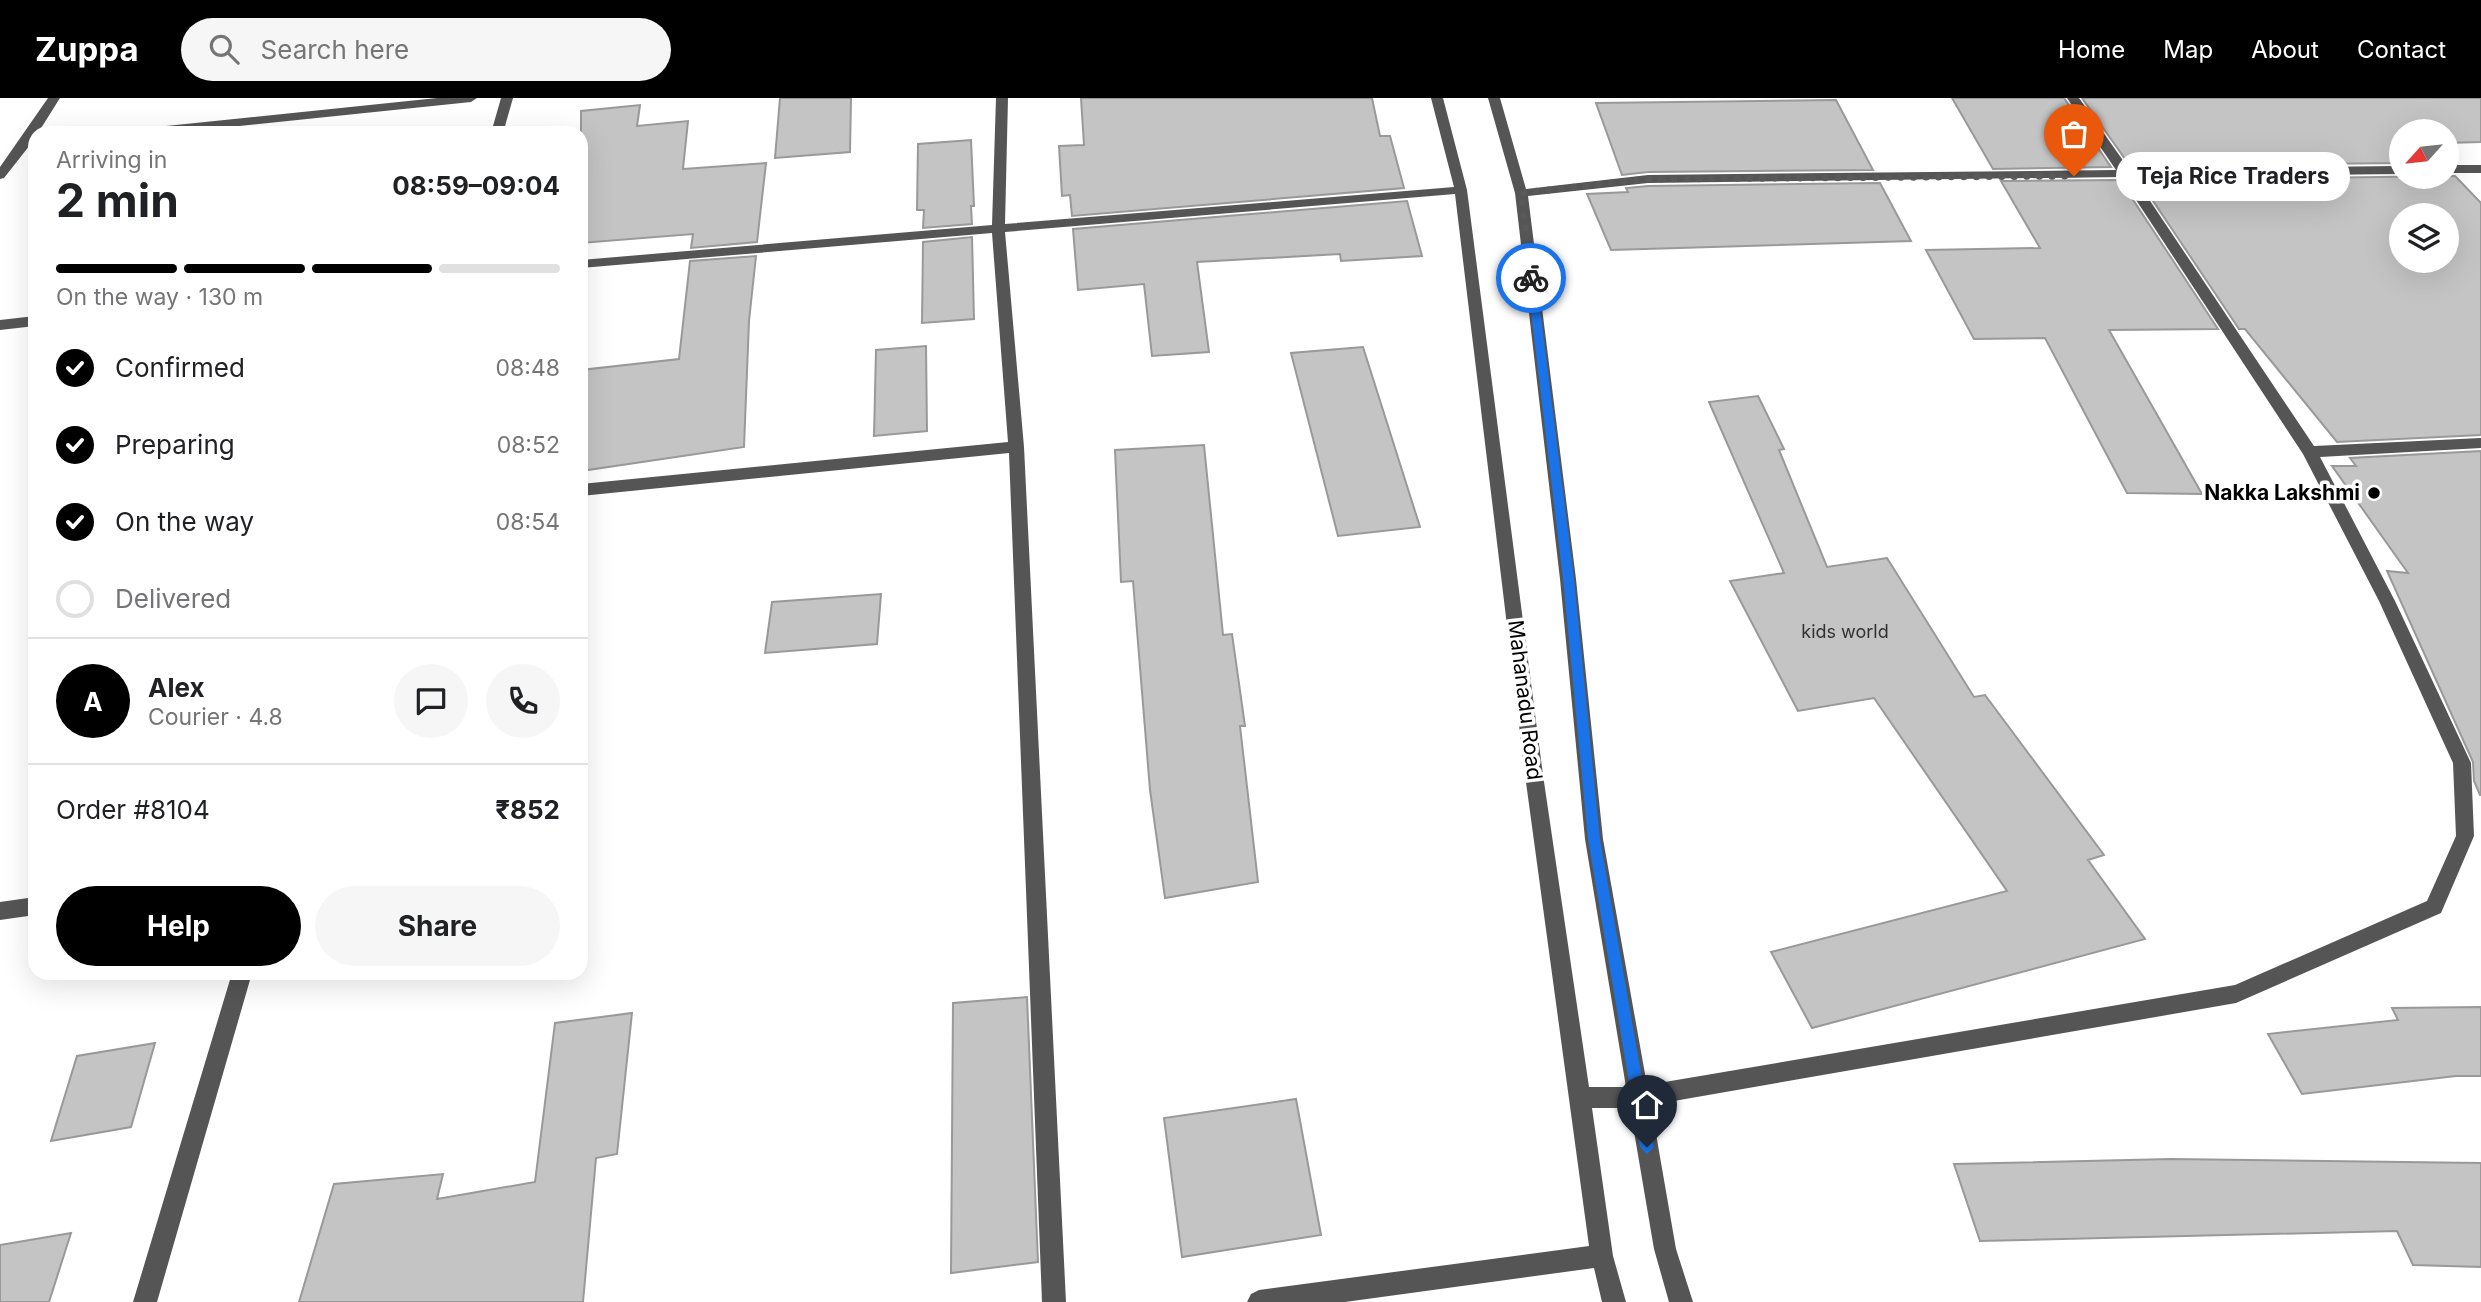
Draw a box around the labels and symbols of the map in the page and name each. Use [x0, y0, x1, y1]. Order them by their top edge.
pin [2044, 104, 2104, 176]
north arrow [2389, 119, 2459, 189]
callout: Teja Rice Traders [2116, 152, 2350, 200]
courier [1496, 243, 1566, 313]
place label: Nakka Lakshmi [2204, 480, 2360, 505]
marker: Nakka Lakshmi [2366, 485, 2382, 501]
street label: Mahanadu Road [1503, 619, 1548, 781]
house number: kids world [1801, 621, 1889, 642]
pin [1617, 1075, 1677, 1147]

